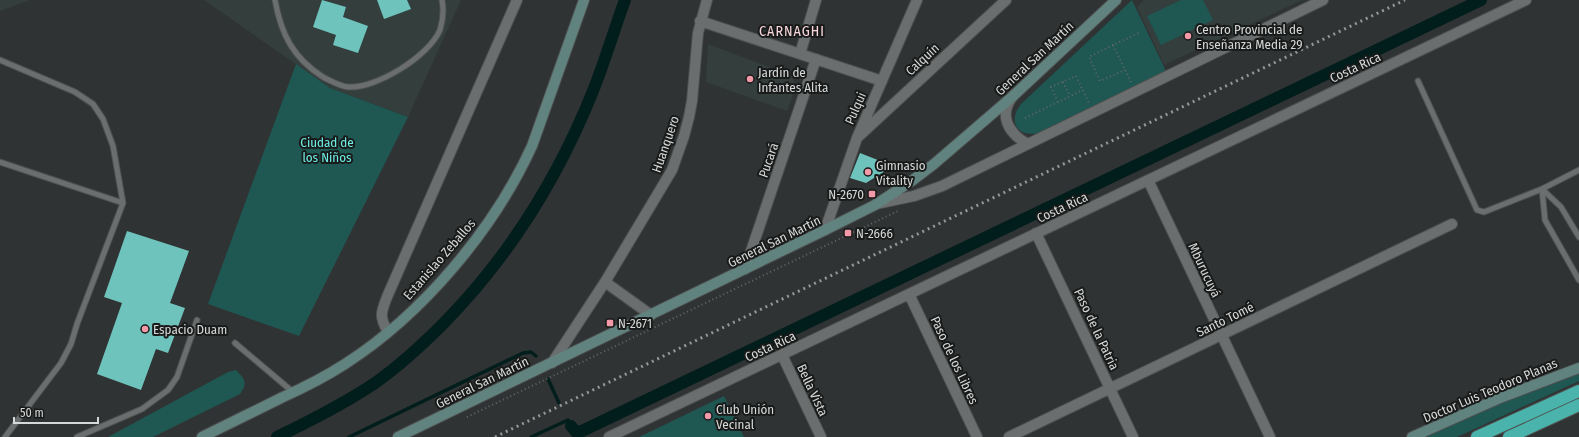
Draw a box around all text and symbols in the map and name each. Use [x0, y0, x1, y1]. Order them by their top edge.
street label: General San Martín [992, 18, 1076, 98]
place label: Centro Provincial de Enseñanza Media 29 [1196, 22, 1303, 52]
district label: CARNAGHI [759, 23, 825, 40]
marker: Centro Provincial de Enseñanza Media 29 [1183, 31, 1193, 41]
street label: Calquín [903, 40, 942, 78]
street label: Costa Rica [1327, 49, 1383, 86]
place label: Jardín de Infantes Alita [758, 65, 828, 95]
marker: Jardín de Infantes Alita [745, 74, 755, 84]
street label: Pulqui [842, 90, 869, 127]
street label: Huanquero [649, 114, 682, 175]
park label: Ciudad de los Niños [300, 135, 354, 165]
street label: Pucará [756, 141, 781, 179]
place label: Gimnasio Vitality [876, 158, 926, 188]
marker: Gimnasio Vitality [863, 167, 873, 177]
place label: N-2670 [828, 187, 864, 202]
marker: N-2670 [867, 189, 877, 199]
street label: Costa Rica [1034, 189, 1090, 226]
street label: General San Martín [725, 213, 823, 270]
street label: Estanislao Zeballos [400, 216, 479, 303]
place label: N-2666 [856, 226, 893, 241]
marker: N-2666 [843, 228, 853, 238]
street label: Mburucuyá [1185, 241, 1224, 300]
street label: Paso de la Patria [1071, 286, 1122, 372]
street label: Santo Tomé [1194, 299, 1256, 340]
street label: Paso de los Libres [928, 314, 982, 407]
place label: N-2671 [618, 316, 652, 331]
marker: N-2671 [605, 318, 615, 328]
place label: Espacio Duam [153, 322, 227, 337]
marker: Espacio Duam [140, 324, 150, 334]
street label: Costa Rica [742, 328, 798, 365]
street label: General San Martín [433, 354, 531, 411]
street label: Doctor Luis Teodoro Planas [1421, 355, 1560, 426]
street label: Bella Vista [794, 362, 831, 419]
scale bar [14, 399, 98, 425]
place label: Club Unión Vecinal [716, 402, 774, 432]
text: 50 m [20, 406, 44, 420]
marker: Club Unión Vecinal [703, 411, 713, 421]

